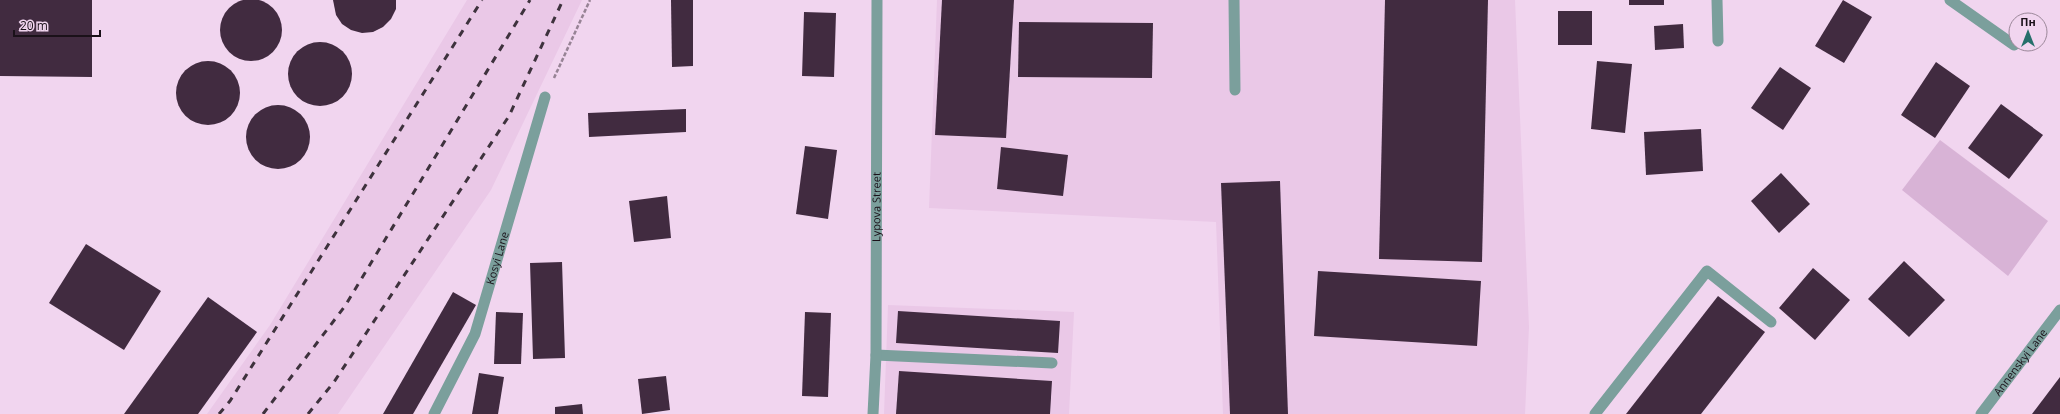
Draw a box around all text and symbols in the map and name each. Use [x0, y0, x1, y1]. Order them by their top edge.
scale bar [14, 12, 100, 38]
north arrow [2008, 12, 2048, 52]
text: Пн [2020, 14, 2036, 29]
text: 20 m [20, 17, 48, 34]
street label: Lypova Street [868, 172, 884, 242]
street label: Kosyi Lane [482, 230, 512, 286]
street label: Annenskyi Lane [1990, 325, 2050, 398]

